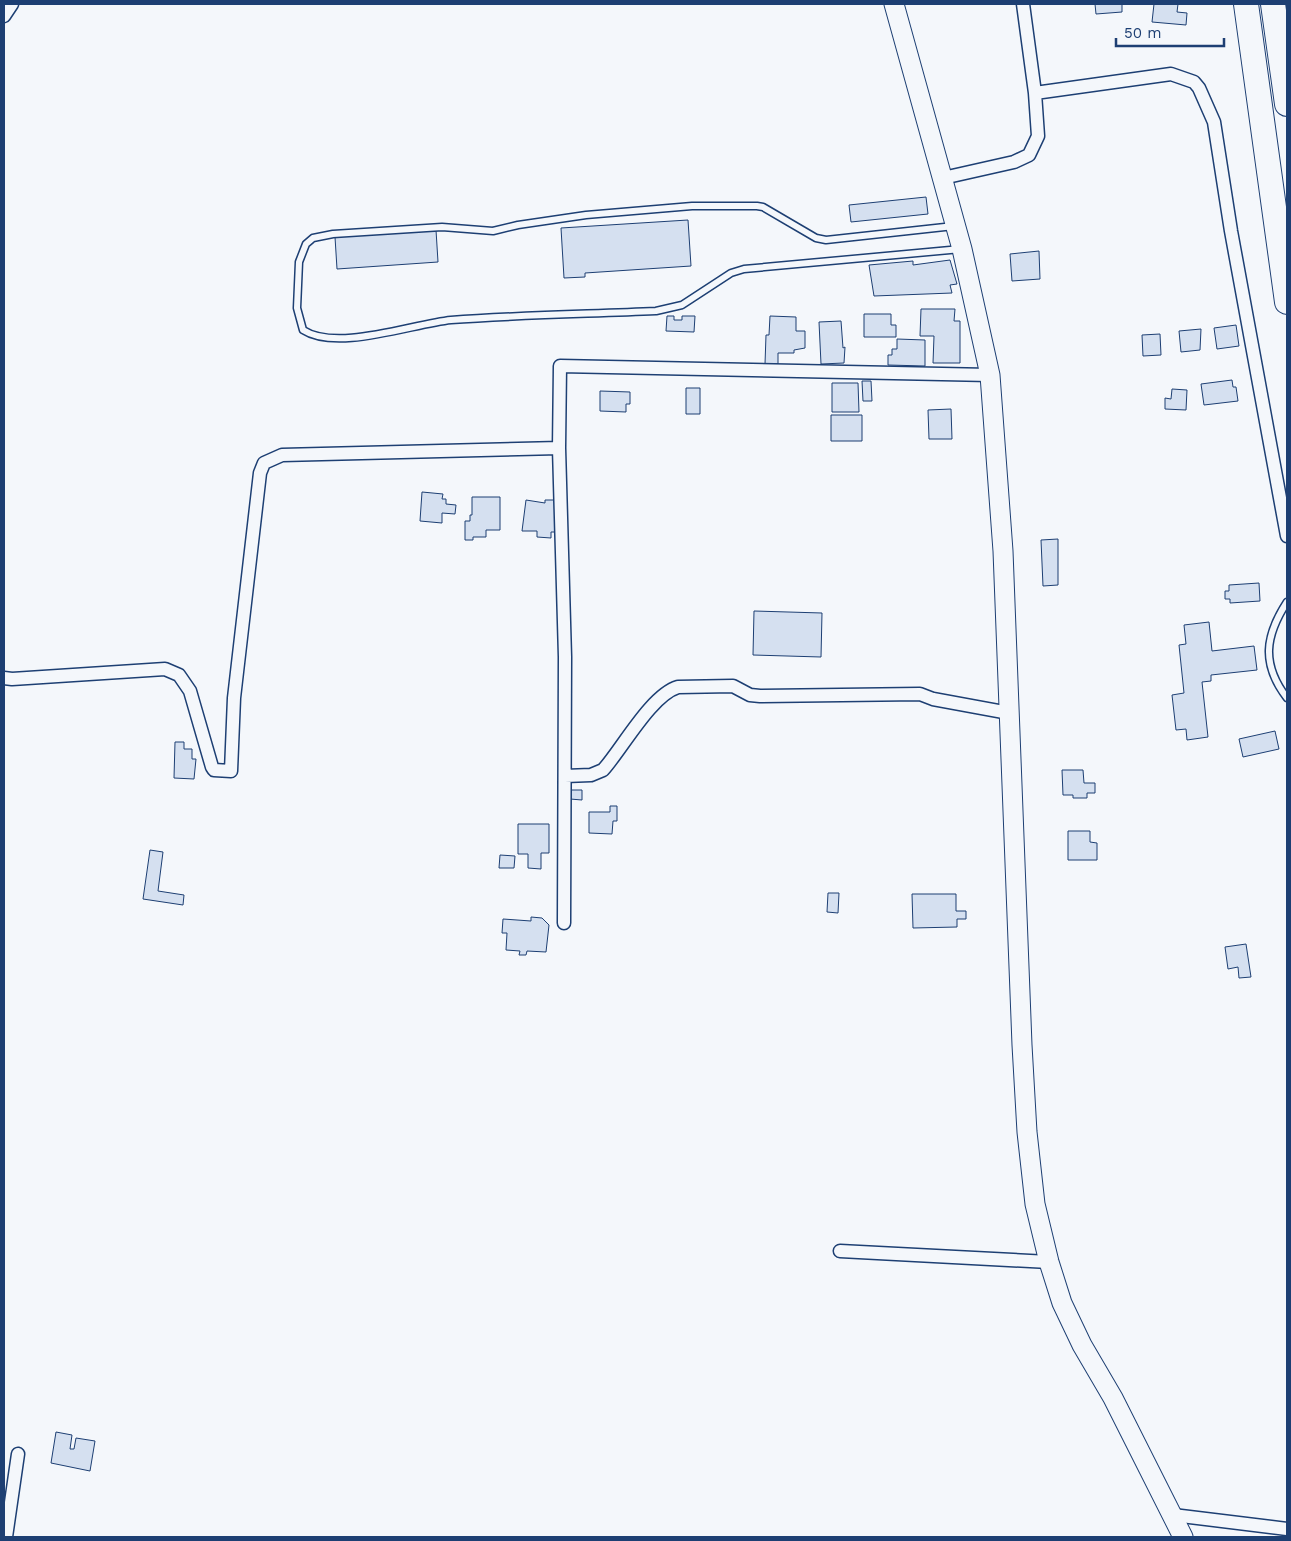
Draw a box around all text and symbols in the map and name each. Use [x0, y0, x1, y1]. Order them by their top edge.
scale bar [1116, 15, 1224, 47]
text: 50 m [1124, 24, 1161, 42]

